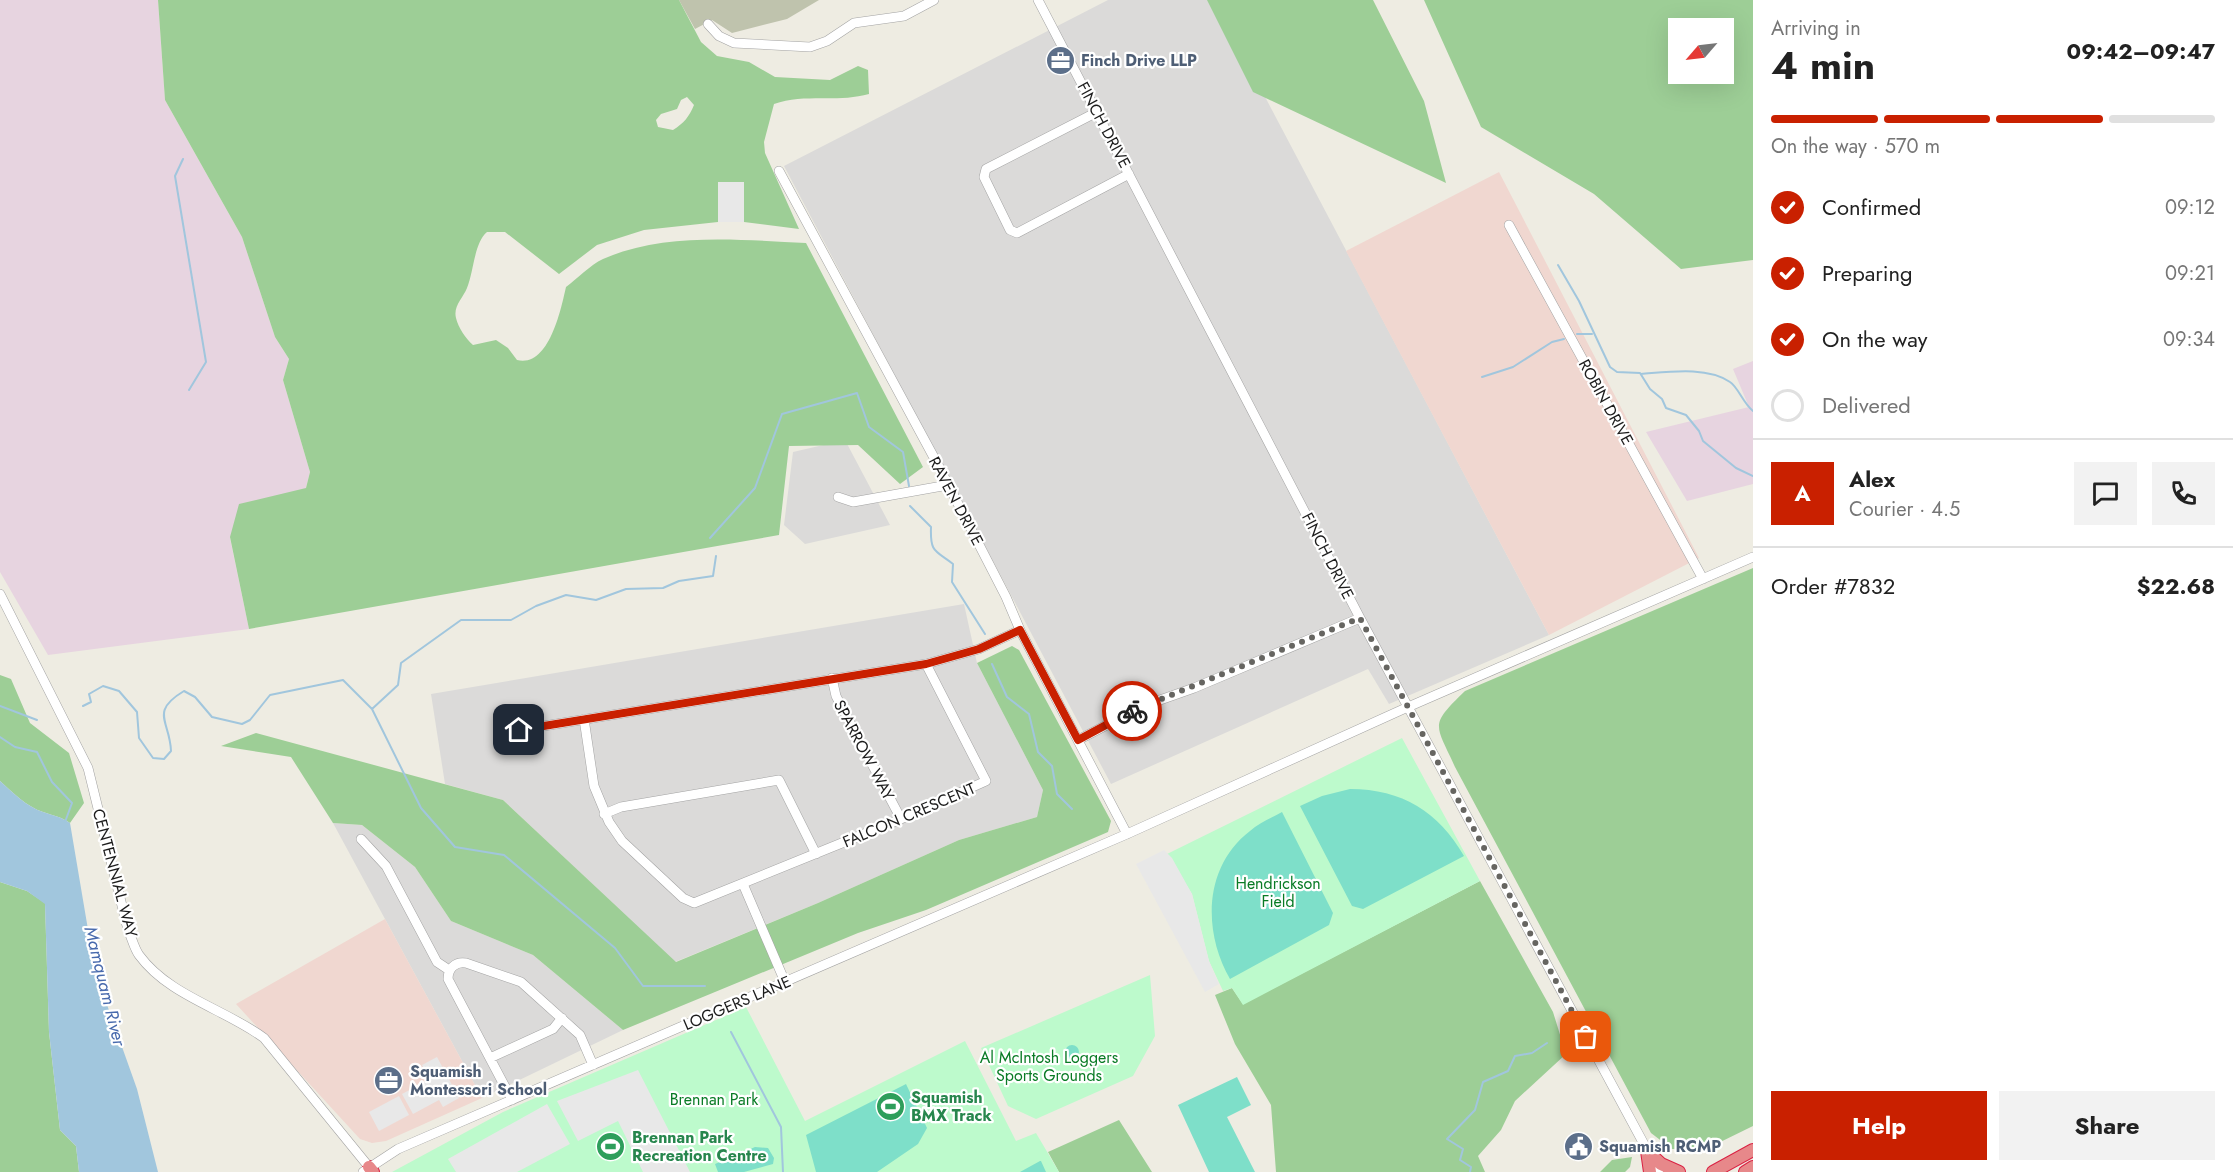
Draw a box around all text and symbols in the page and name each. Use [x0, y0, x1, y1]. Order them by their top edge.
text: Arriving in [1771, 14, 1861, 43]
north arrow [1668, 18, 1734, 84]
map controls [1668, 18, 1734, 84]
text: 09:42–09:47 [2067, 35, 2215, 67]
text: 4 min [1771, 37, 1875, 94]
office icon: Finch Drive LLP [1044, 44, 1076, 76]
place label: Finch Drive LLP [1081, 49, 1197, 72]
street label: FINCH DRIVE [1072, 78, 1136, 172]
text: On the way · 570 m [1771, 132, 1940, 161]
icon: check [1771, 191, 1804, 224]
text: Confirmed [1822, 191, 1921, 223]
text: 09:12 [2165, 193, 2215, 222]
icon: check [1771, 257, 1804, 290]
text: Preparing [1822, 257, 1913, 289]
text: 09:21 [2165, 259, 2215, 288]
icon: check [1771, 323, 1804, 356]
text: On the way [1822, 323, 1927, 355]
text: 09:34 [2163, 325, 2215, 354]
street label: ROBIN DRIVE [1573, 355, 1639, 449]
text: Delivered [1822, 389, 1911, 421]
street label: RAVEN DRIVE [923, 453, 989, 549]
button: chat [2074, 462, 2137, 525]
button: phone [2152, 462, 2215, 525]
text: Alex [1849, 463, 1895, 495]
text: A [1794, 477, 1811, 509]
text: Courier · 4.5 [1849, 495, 1960, 524]
street label: FINCH DRIVE [1296, 509, 1360, 603]
text: Order #7832 [1771, 570, 1895, 602]
text: $22.68 [2137, 570, 2215, 602]
courier [1102, 681, 1162, 741]
icon: bike [1116, 695, 1149, 728]
street label: SPARROW WAY [828, 696, 900, 804]
pin [493, 704, 544, 755]
icon: home [502, 713, 535, 746]
street label: FALCON CRESCENT [839, 776, 979, 853]
street label: CENTENNIAL WAY [87, 806, 143, 940]
park label: Hendrickson Field [1235, 872, 1321, 913]
water label: Mamquam River [78, 923, 133, 1050]
street label: LOGGERS LANE [680, 970, 794, 1036]
pin [1560, 1011, 1611, 1062]
icon: bag [1569, 1020, 1602, 1053]
park label: Al McIntosh Loggers Sports Grounds [980, 1046, 1118, 1087]
place label: Squamish Montessori School [410, 1060, 547, 1101]
office icon: Squamish Montessori School [373, 1064, 405, 1096]
place label: Squamish BMX Track [911, 1086, 992, 1127]
park label: Brennan Park [670, 1088, 759, 1111]
sports icon: Squamish BMX Track [874, 1090, 906, 1122]
button: Help [1771, 1091, 1987, 1160]
button: Share [1999, 1091, 2215, 1160]
place label: Brennan Park Recreation Centre [632, 1126, 767, 1167]
sports icon: Brennan Park Recreation Centre [595, 1130, 627, 1162]
public building icon: Squamish RCMP [1562, 1130, 1594, 1162]
place label: Squamish RCMP [1599, 1135, 1721, 1158]

